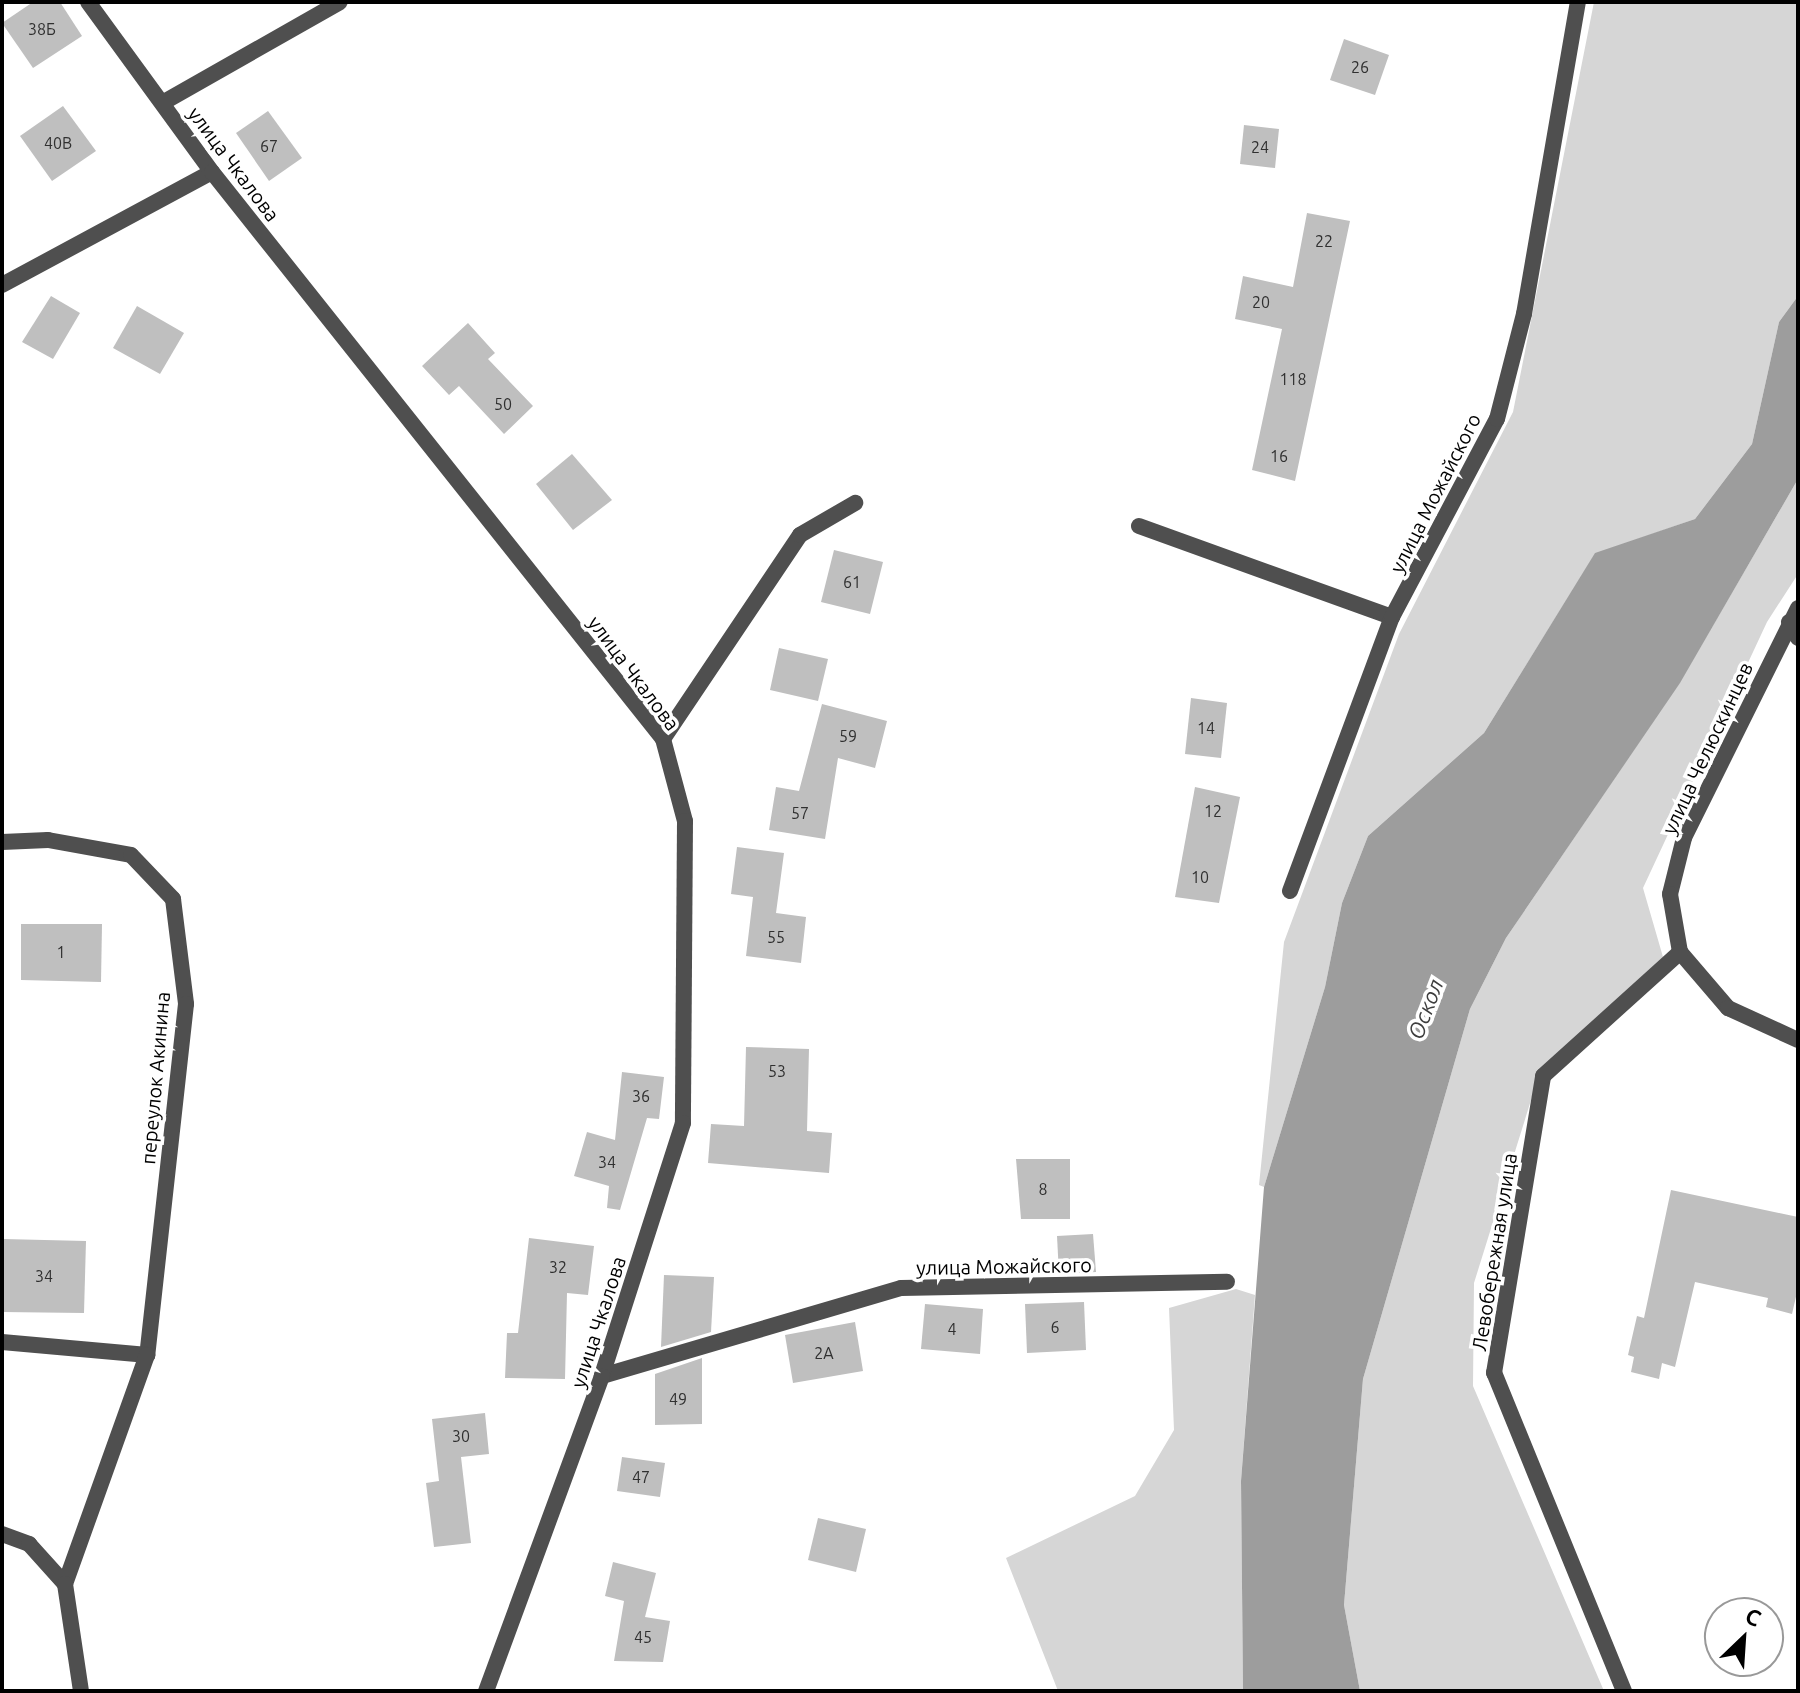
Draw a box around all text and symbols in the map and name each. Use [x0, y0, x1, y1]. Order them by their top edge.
house number: 38Б [28, 19, 56, 39]
house number: 26 [1351, 57, 1369, 77]
street label: улица Чкалова [183, 102, 285, 226]
house number: 40В [44, 133, 72, 153]
house number: 67 [260, 136, 278, 156]
house number: 24 [1251, 137, 1269, 157]
house number: 22 [1315, 231, 1333, 251]
house number: 20 [1252, 292, 1270, 312]
house number: 118 [1279, 369, 1307, 389]
house number: 50 [494, 394, 512, 414]
street label: улица Можайского [1384, 409, 1486, 577]
house number: 16 [1270, 446, 1288, 466]
house number: 61 [843, 572, 861, 592]
street label: улица Чкалова [583, 611, 685, 735]
street label: улица Челюскинцев [1657, 658, 1757, 838]
house number: 14 [1197, 718, 1215, 738]
house number: 59 [839, 726, 857, 746]
house number: 12 [1204, 801, 1222, 821]
house number: 57 [791, 803, 809, 823]
house number: 10 [1191, 867, 1209, 887]
house number: 55 [767, 927, 785, 947]
house number: 1 [56, 942, 66, 962]
water label: Оскол [1402, 975, 1448, 1043]
street label: переулок Акинина [135, 991, 175, 1165]
house number: 53 [768, 1061, 786, 1081]
house number: 36 [632, 1086, 650, 1106]
street label: Левобережная улица [1467, 1151, 1521, 1353]
house number: 34 [598, 1152, 616, 1172]
house number: 8 [1038, 1179, 1048, 1199]
street label: улица Можайского [916, 1252, 1092, 1280]
street label: улица Чкалова [565, 1253, 631, 1391]
house number: 32 [549, 1257, 567, 1277]
house number: 34 [35, 1266, 53, 1286]
house number: 6 [1050, 1317, 1060, 1337]
house number: 4 [947, 1319, 957, 1339]
house number: 2А [814, 1343, 834, 1363]
house number: 49 [669, 1389, 687, 1409]
house number: 30 [452, 1426, 470, 1446]
house number: 47 [632, 1467, 650, 1487]
north arrow [1704, 1597, 1784, 1677]
text: С [1742, 1602, 1765, 1631]
house number: 45 [634, 1627, 652, 1647]

